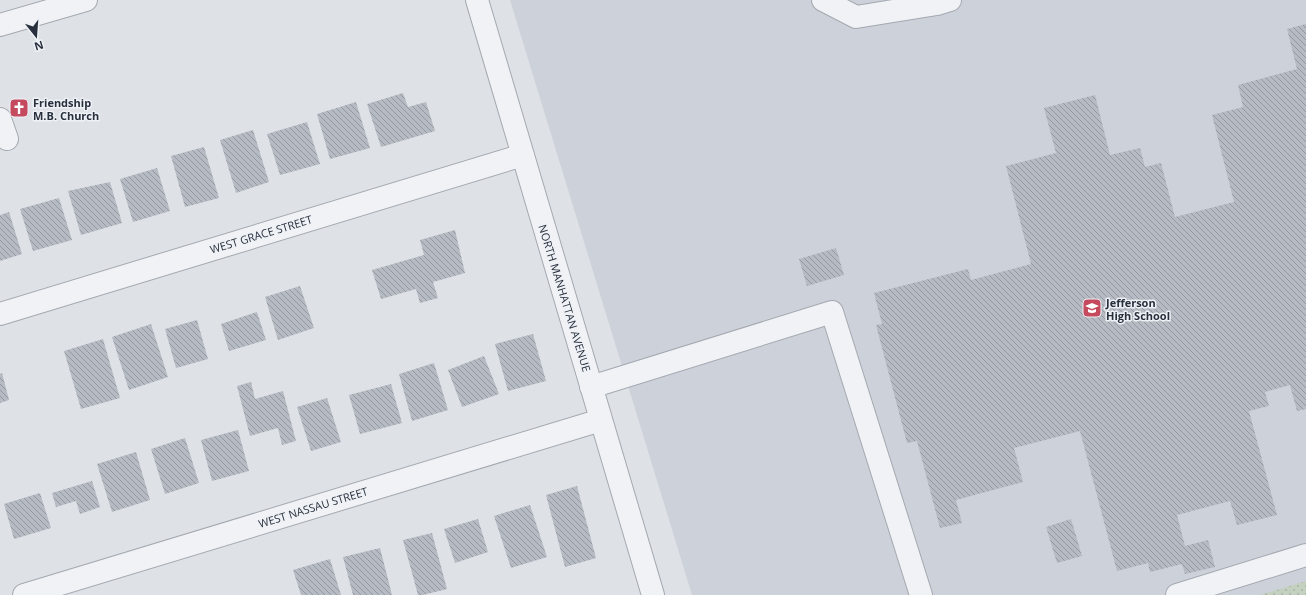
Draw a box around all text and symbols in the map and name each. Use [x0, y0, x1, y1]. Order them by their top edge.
north arrow [16, 16, 56, 56]
text: N [33, 38, 46, 55]
place label: Friendship M.B. Church [33, 95, 99, 123]
church icon: Friendship M.B. Church [8, 97, 30, 119]
street label: WEST GRACE STREET [208, 211, 314, 257]
street label: NORTH MANHATTAN AVENUE [535, 223, 595, 373]
place label: Jefferson High School [1105, 295, 1170, 323]
school or university icon: Jefferson High School [1081, 297, 1103, 319]
street label: WEST NASSAU STREET [257, 483, 369, 531]

